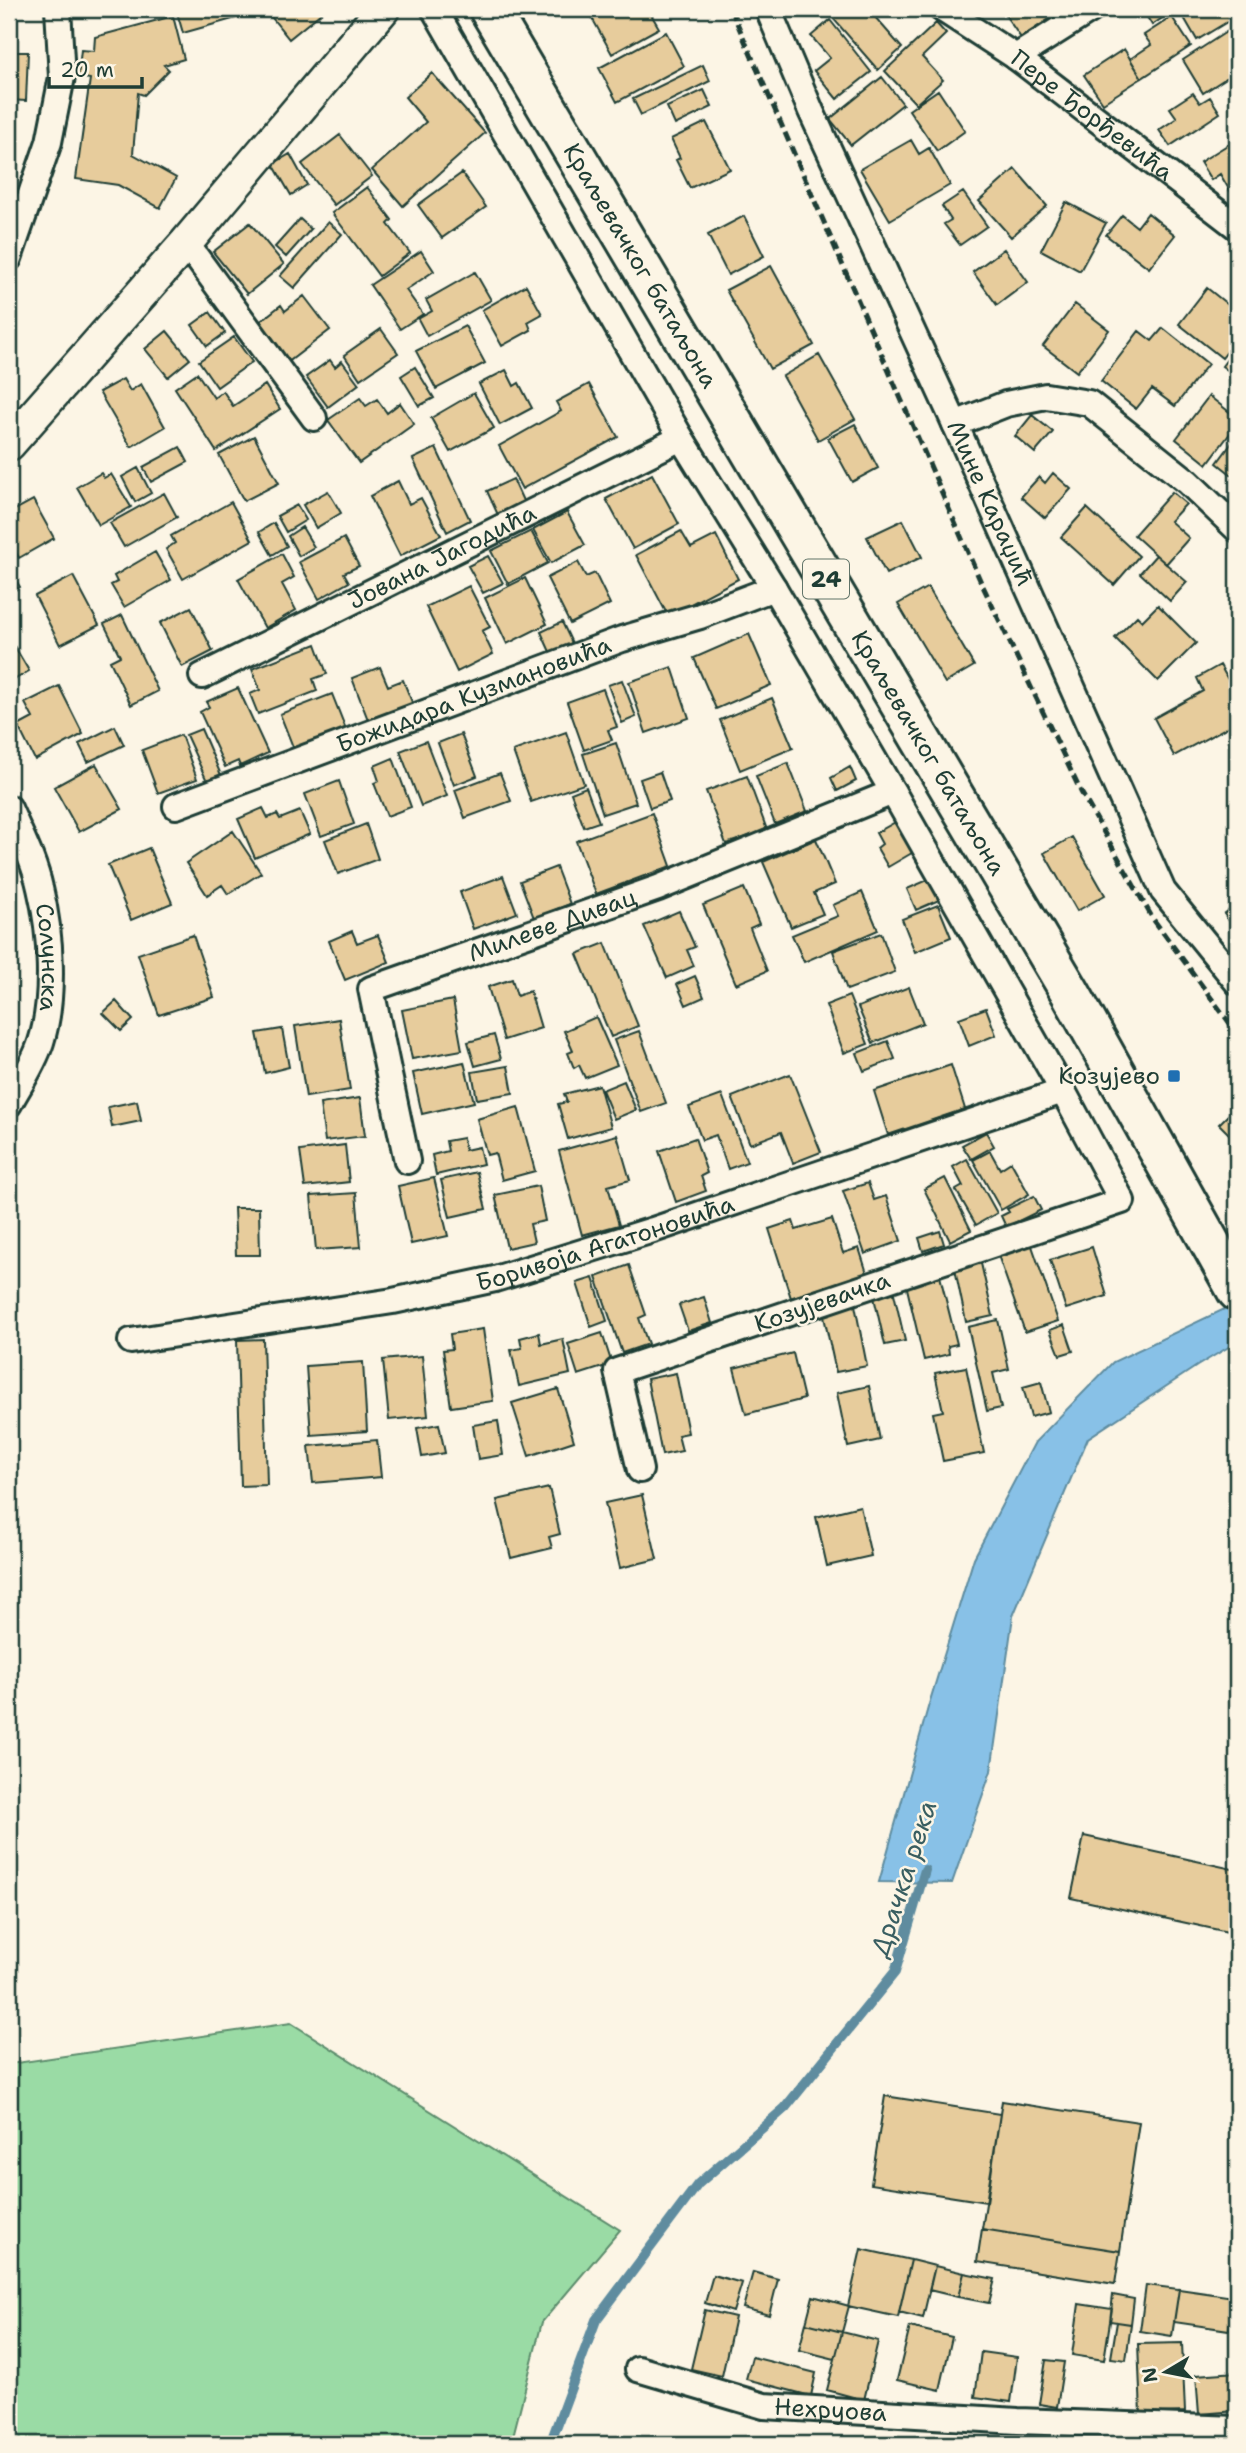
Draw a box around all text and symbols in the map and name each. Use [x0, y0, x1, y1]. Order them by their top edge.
street label: Пере Ђорђевића [1004, 43, 1180, 188]
scale bar [49, 46, 142, 90]
text: 20 m [60, 56, 114, 84]
street label: Краљевачког батаљона [556, 137, 725, 394]
street label: Мине Караџић [939, 415, 1041, 591]
street label: Јована Јагодића [343, 497, 542, 617]
road number: 24 [803, 559, 849, 598]
street label: Краљевачког батаљона [844, 624, 1013, 881]
street label: Божидара Кузмановића [332, 629, 616, 760]
street label: Милеве Дивац [464, 881, 641, 970]
street label: Солунска [28, 901, 66, 1013]
place label: Козујево [1058, 1060, 1160, 1092]
marker: Козујево [1166, 1068, 1182, 1084]
street label: Боривоја Агатоновића [473, 1188, 738, 1299]
street label: Козујевачка [750, 1264, 894, 1340]
water label: Драчка река [861, 1795, 945, 1962]
north arrow [1130, 2338, 1200, 2408]
text: N [1136, 2365, 1163, 2384]
street label: Нехруова [773, 2391, 888, 2429]

